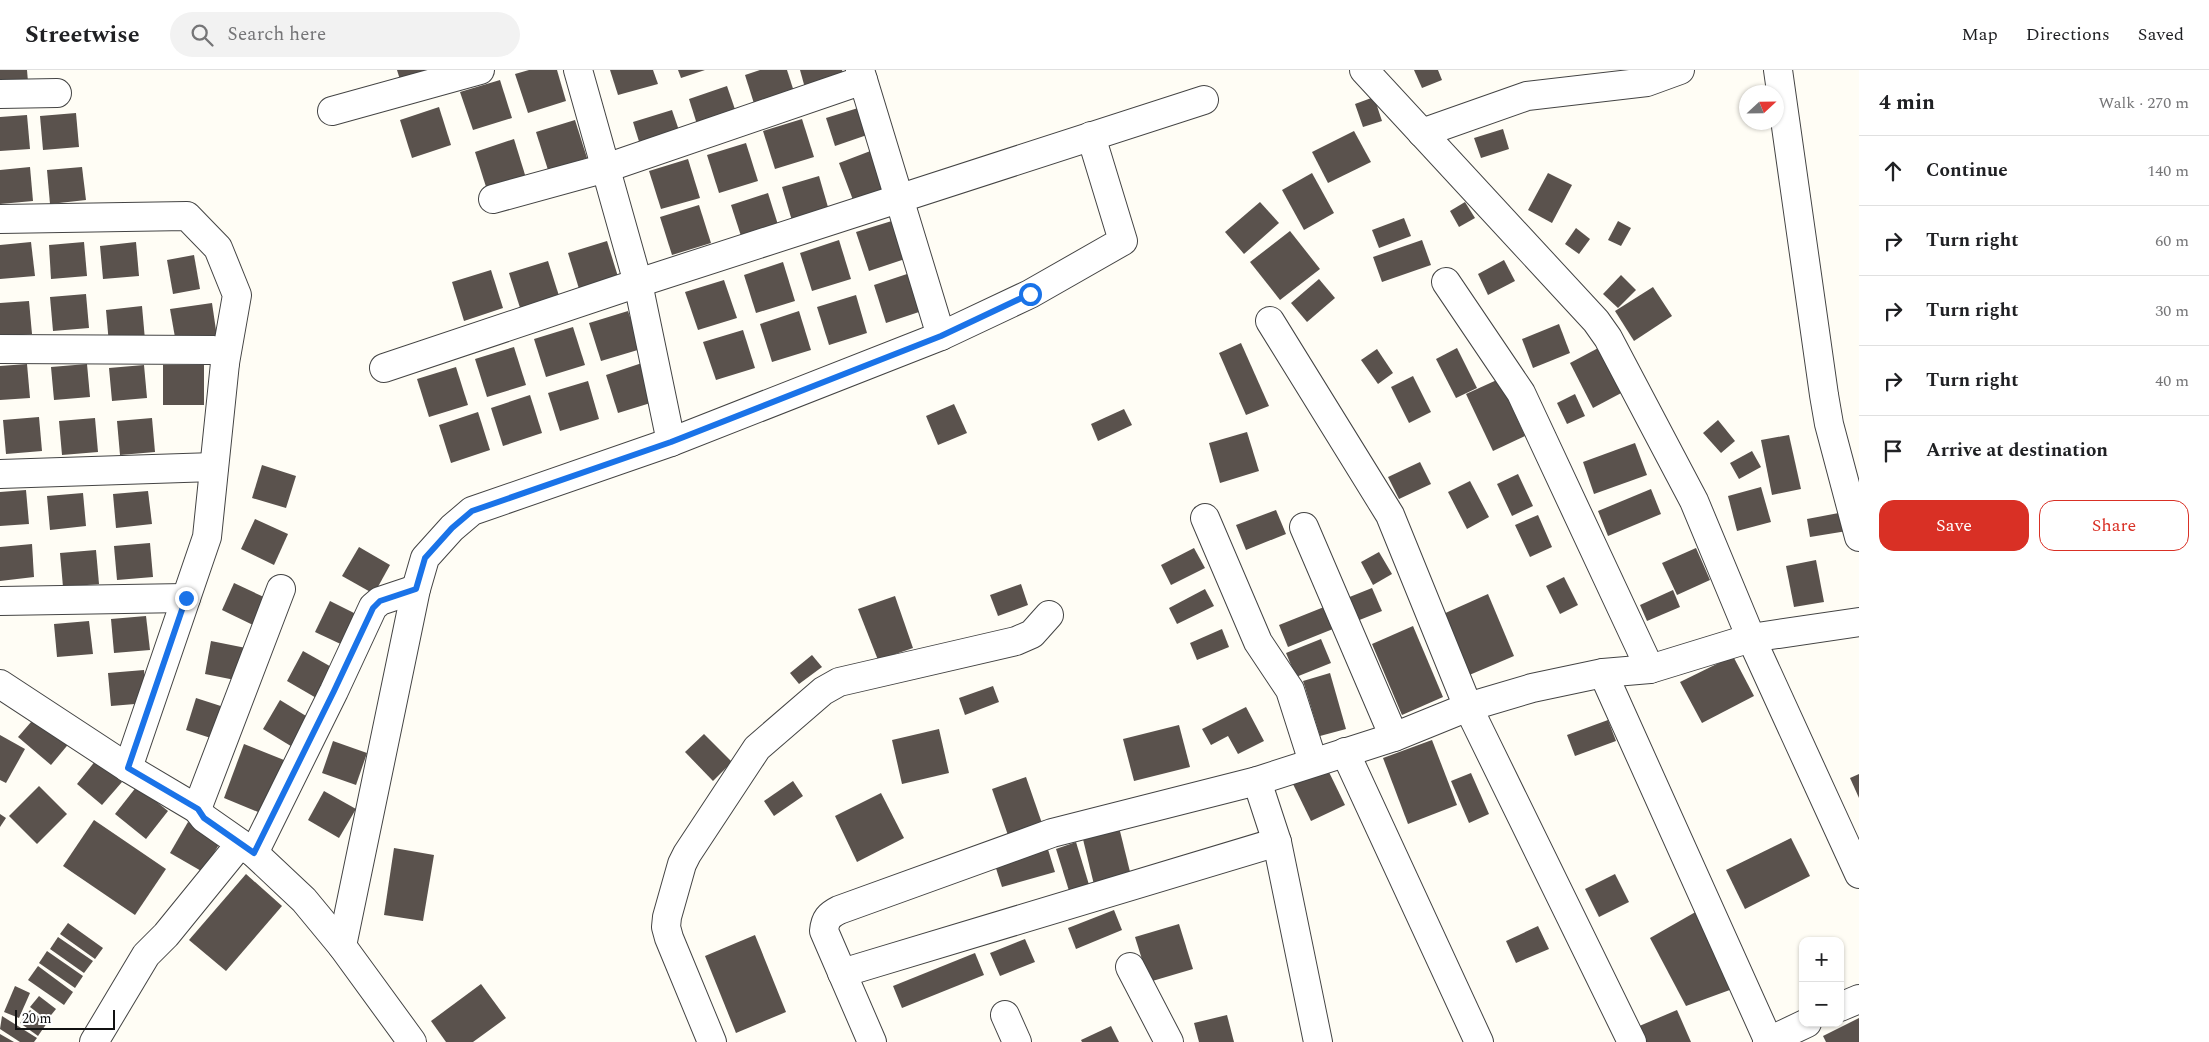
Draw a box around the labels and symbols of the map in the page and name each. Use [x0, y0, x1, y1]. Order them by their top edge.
north arrow [1739, 85, 1784, 130]
route start [1019, 283, 1042, 306]
route end [175, 587, 198, 610]
scale bar [15, 1007, 115, 1030]

